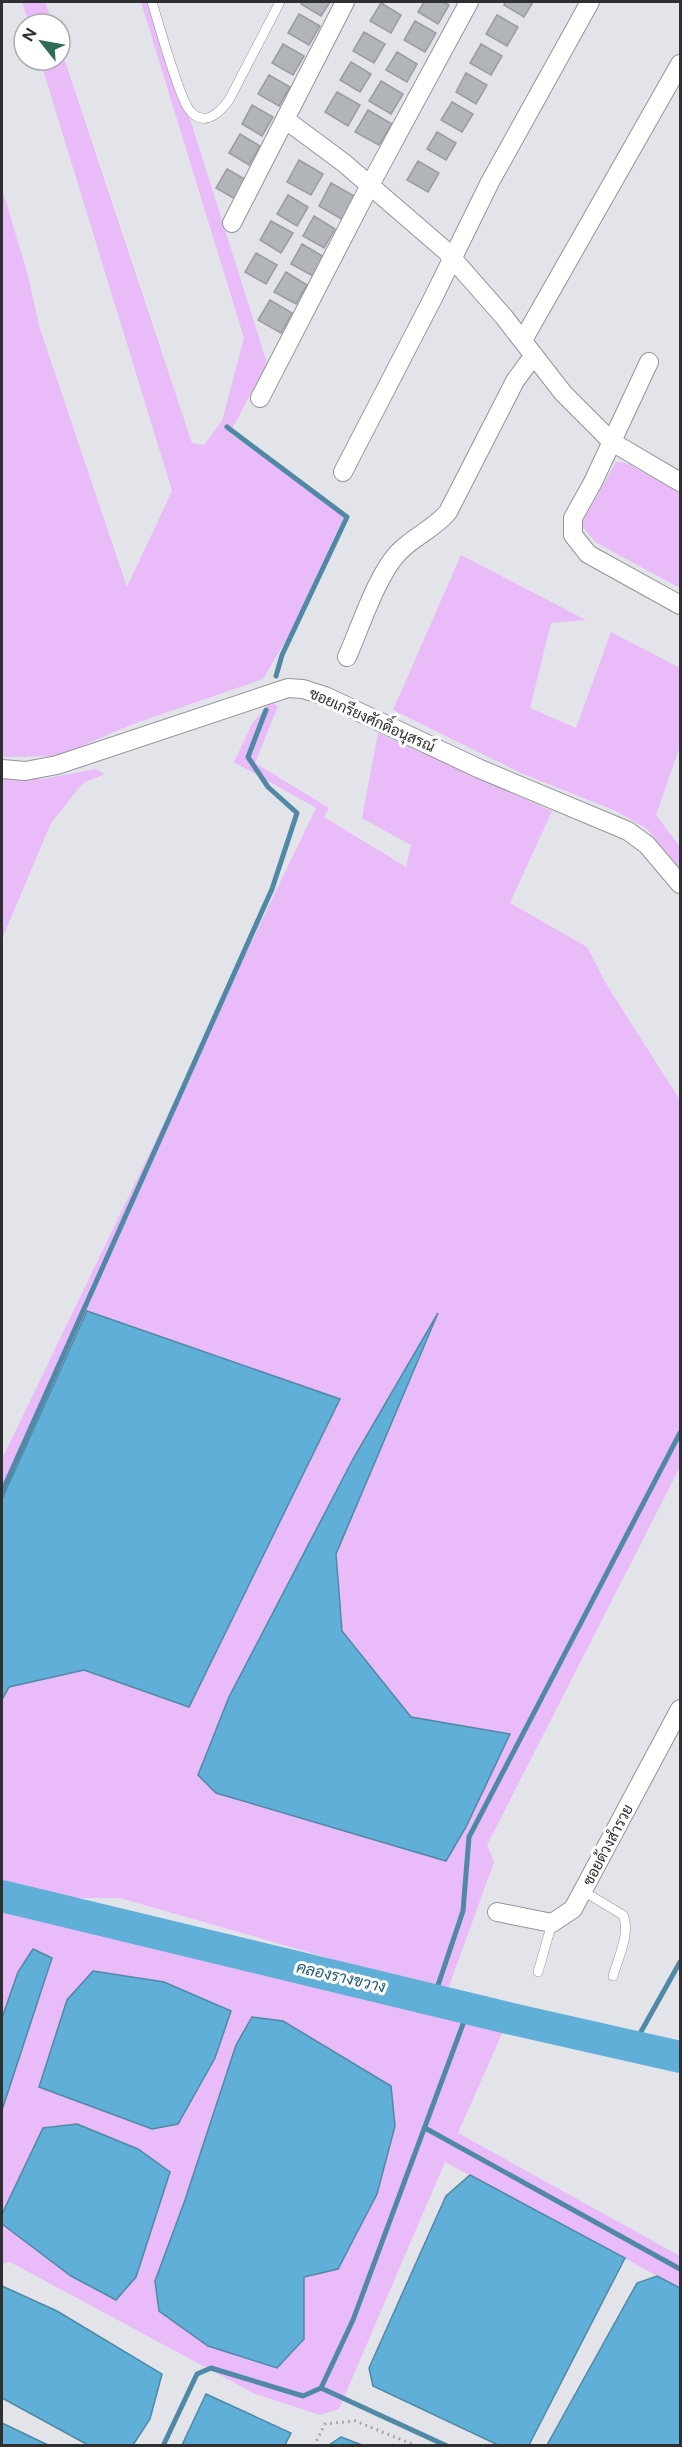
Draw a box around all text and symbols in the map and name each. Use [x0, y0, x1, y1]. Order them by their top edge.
north arrow [12, 12, 72, 72]
text: N [18, 24, 41, 45]
street label: ซอยเกรียงศักดิ์อนุสรณ์ [305, 678, 440, 758]
street label: ซอยด้วงสำรวย [578, 1801, 637, 1889]
water label: คลองรางขวาง [294, 1957, 388, 1997]

